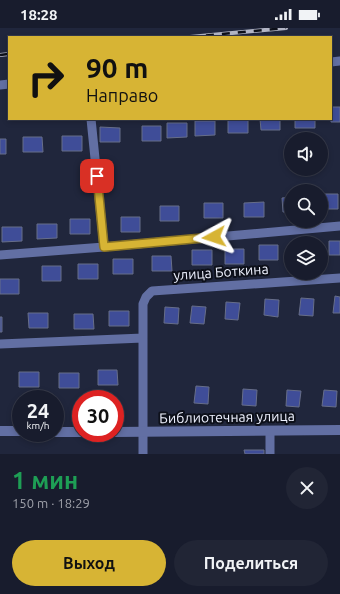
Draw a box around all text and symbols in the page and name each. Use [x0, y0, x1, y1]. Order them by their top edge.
text: 18:28 [20, 6, 58, 23]
icon: right [20, 52, 72, 104]
text: 90 m [86, 52, 148, 83]
text: Направо [86, 85, 158, 105]
map controls [284, 132, 328, 280]
button: sound [284, 132, 328, 176]
pin [80, 159, 114, 193]
icon: arrive [86, 165, 108, 187]
button: search [284, 184, 328, 228]
position arrow [193, 216, 235, 258]
button: layers [284, 236, 328, 280]
street label: улица Боткина [173, 261, 269, 283]
speed limit sign: 30 [72, 390, 124, 442]
text: 24 [27, 399, 49, 422]
street label: Библиотечная улица [159, 408, 295, 426]
text: km/h [26, 420, 50, 431]
text: 1 мин [12, 467, 78, 494]
button: close [286, 467, 328, 509]
text: 150 m · 18:29 [12, 496, 90, 510]
button: Выход [12, 540, 166, 586]
button: Поделиться [174, 540, 328, 586]

